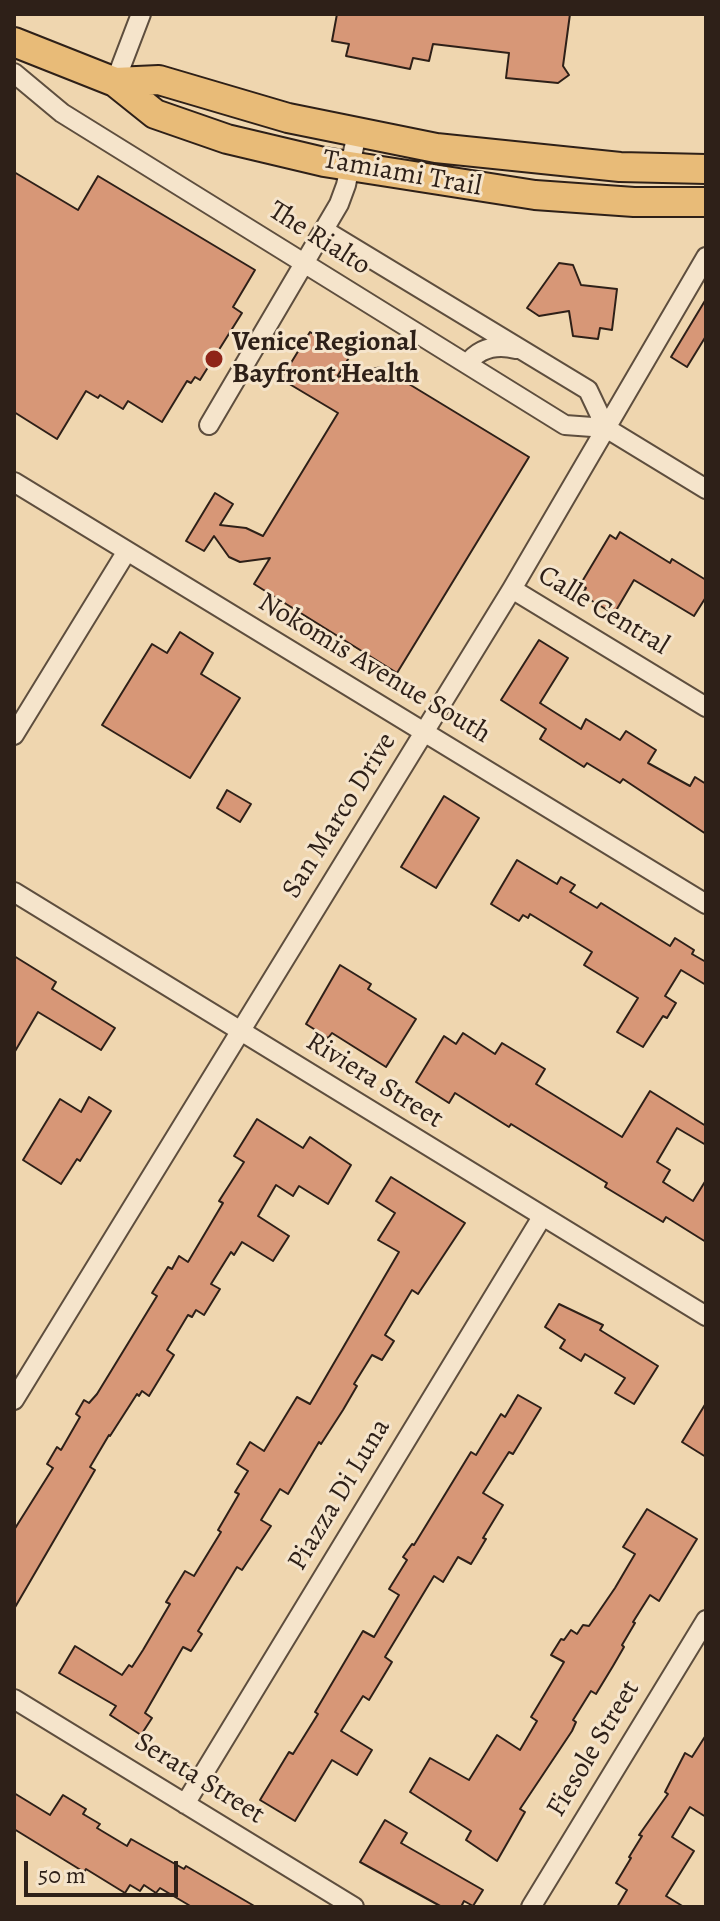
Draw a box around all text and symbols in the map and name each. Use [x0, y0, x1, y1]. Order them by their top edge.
street label: Tamiami Trail [320, 144, 484, 204]
street label: The Rialto [262, 195, 376, 283]
place label: Venice Regional Bayfront Health [232, 326, 419, 392]
marker: Venice Regional Bayfront Health [203, 348, 225, 370]
street label: Calle Central [531, 559, 675, 663]
street label: Nokomis Avenue South [252, 586, 496, 752]
street label: San Marco Drive [276, 727, 404, 905]
street label: Riviera Street [299, 1026, 449, 1136]
street label: Piazza Di Luna [281, 1413, 399, 1577]
street label: Fiesole Street [540, 1675, 648, 1823]
street label: Serata Street [128, 1726, 270, 1832]
scale bar [28, 1845, 182, 1895]
text: 50 m [38, 1859, 86, 1891]

